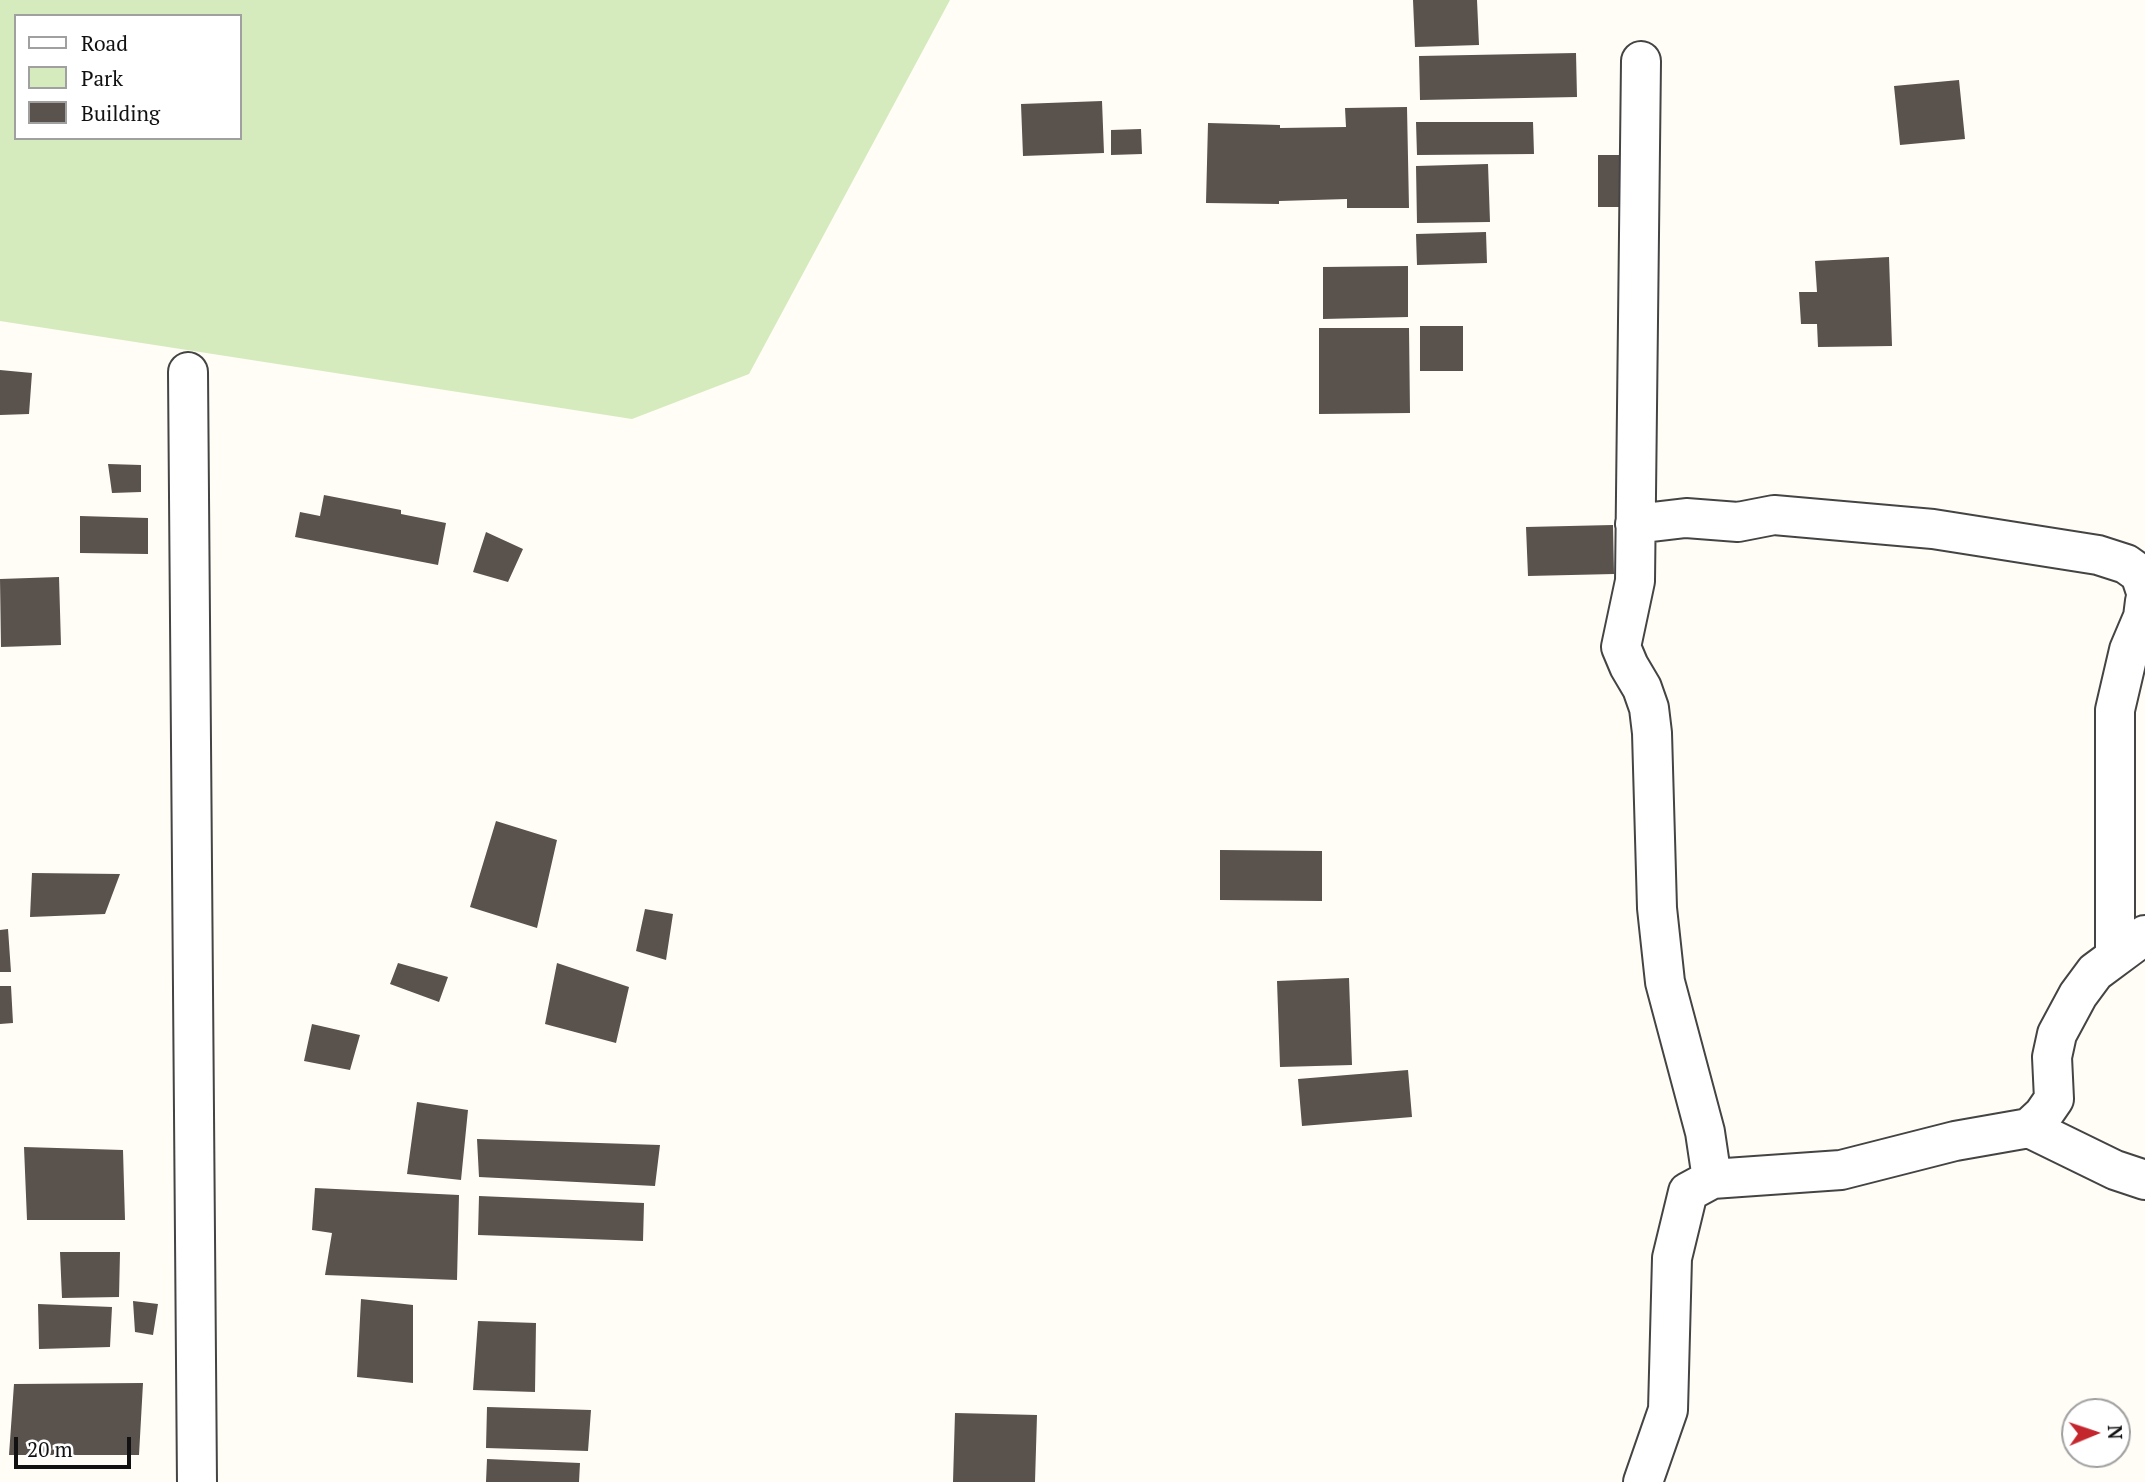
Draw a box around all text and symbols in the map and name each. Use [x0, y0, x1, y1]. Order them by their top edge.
legend [14, 14, 242, 140]
text: Road [81, 29, 128, 57]
text: Park [81, 64, 123, 92]
text: Building [81, 99, 160, 127]
north arrow [2061, 1398, 2131, 1468]
scale bar [18, 1422, 135, 1466]
text: N [2103, 1425, 2128, 1440]
text: 20 m [27, 1435, 73, 1463]

